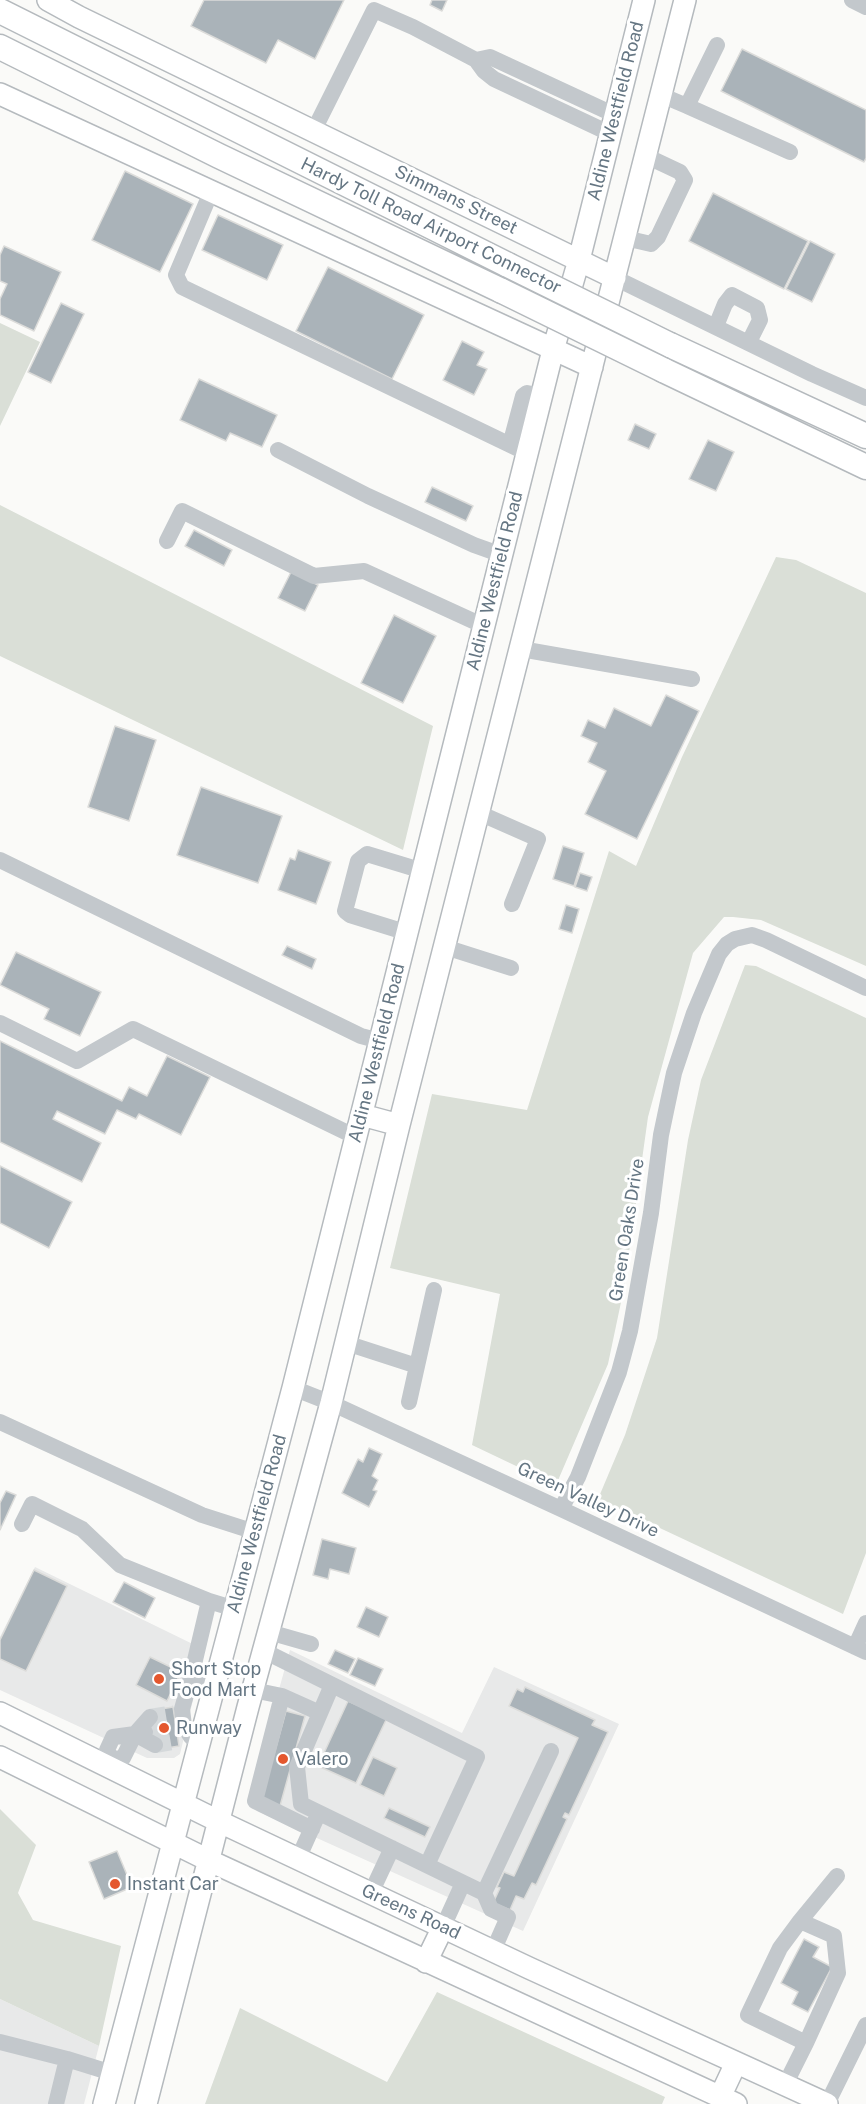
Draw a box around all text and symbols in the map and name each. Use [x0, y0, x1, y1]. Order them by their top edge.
street label: Aldine Westfield Road [583, 19, 649, 203]
street label: Hardy Toll Road Airport Connector [297, 153, 565, 299]
street label: Simmans Street [391, 161, 521, 239]
street label: Aldine Westfield Road [462, 489, 528, 673]
street label: Aldine Westfield Road [344, 961, 410, 1145]
street label: Green Oaks Drive [605, 1157, 649, 1303]
street label: Aldine Westfield Road [223, 1432, 291, 1616]
street label: Green Valley Drive [514, 1458, 662, 1542]
place label: Short Stop Food Mart [171, 1658, 261, 1700]
marker: Short Stop Food Mart [152, 1672, 166, 1686]
place label: Runway [176, 1717, 242, 1739]
marker: Runway [157, 1721, 171, 1735]
place label: Valero [295, 1748, 349, 1770]
marker: Valero [276, 1752, 290, 1766]
place label: Instant Car [127, 1873, 219, 1895]
marker: Instant Car [108, 1877, 122, 1891]
street label: Greens Road [358, 1880, 464, 1944]

